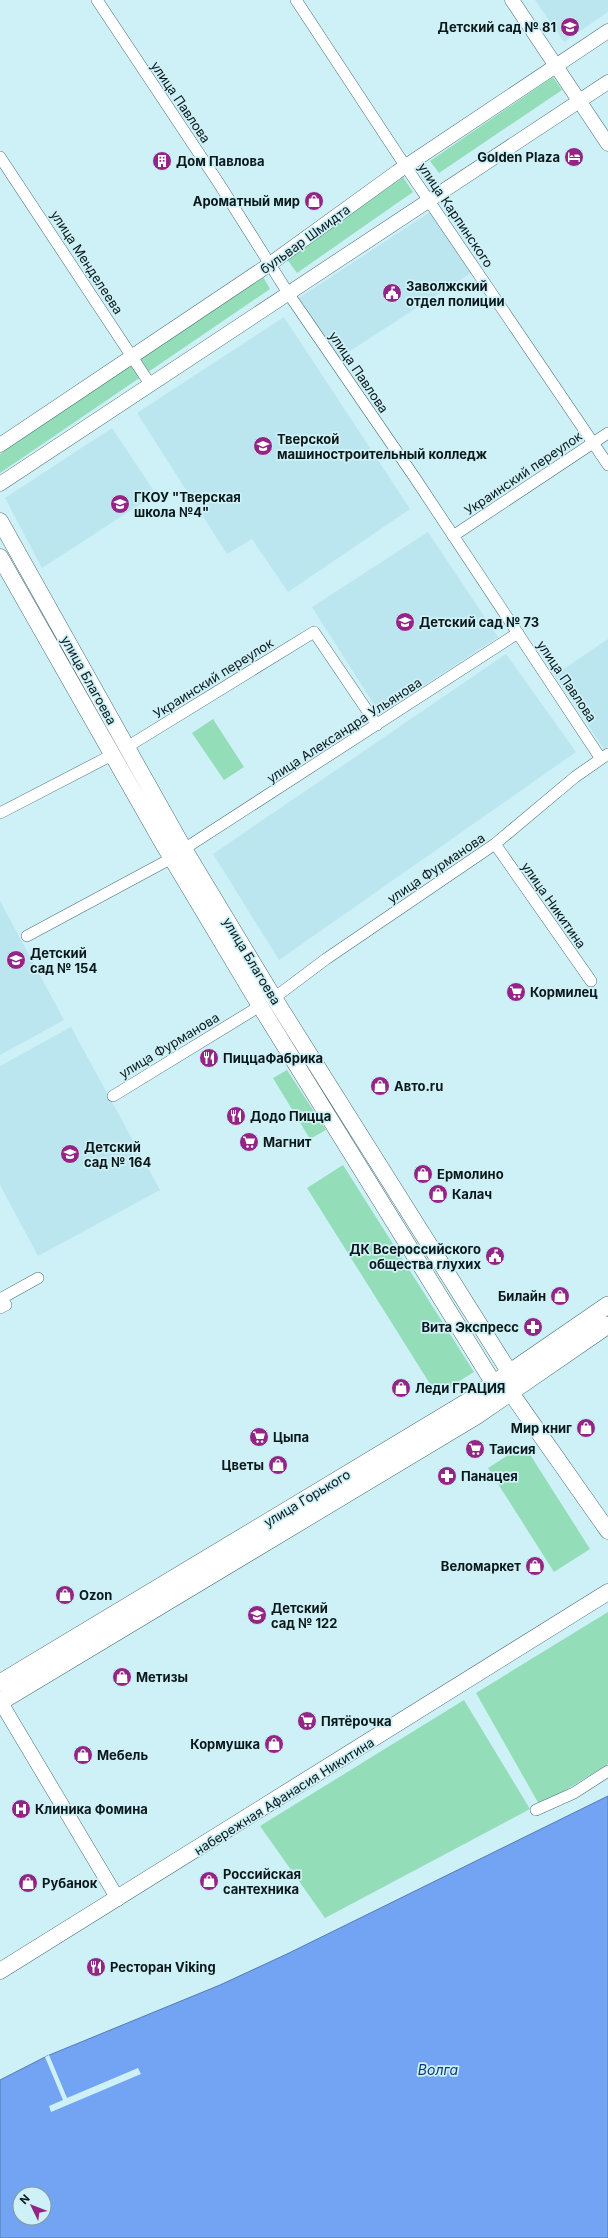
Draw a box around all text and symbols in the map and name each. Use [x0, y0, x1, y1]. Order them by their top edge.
school or university icon: Детский сад № 81 [559, 16, 581, 38]
place label: Детский сад № 81 [438, 19, 556, 35]
street label: улица Павлова [148, 58, 214, 146]
hotel icon: Golden Plaza [563, 146, 585, 168]
place label: Golden Plaza [477, 149, 560, 165]
building icon: Дом Павлова [151, 150, 173, 172]
place label: Дом Павлова [176, 153, 265, 169]
street label: улица Карпинского [415, 160, 497, 271]
shop icon: Ароматный мир [303, 190, 325, 212]
place label: Ароматный мир [193, 193, 300, 209]
street label: бульвар Шмидта [257, 201, 353, 277]
street label: улица Менделеева [47, 207, 127, 317]
place label: Заволжский отдел полиции [406, 278, 505, 309]
public building icon: Заволжский отдел полиции [381, 282, 403, 304]
street label: улица Павлова [326, 328, 392, 416]
street label: Украинский переулок [461, 428, 585, 518]
place label: Тверской машиностроительный колледж [277, 431, 487, 462]
school or university icon: Тверской машиностроительный колледж [252, 435, 274, 457]
place label: ГКОУ "Тверская школа №4" [134, 489, 241, 520]
school or university icon: ГКОУ "Тверская школа №4" [109, 493, 131, 515]
school or university icon: Детский сад № 73 [394, 611, 416, 633]
place label: Детский сад № 73 [419, 614, 539, 630]
street label: улица Благоева [58, 633, 120, 727]
street label: Украинский переулок [150, 635, 276, 721]
street label: улица Павлова [534, 637, 600, 725]
street label: улица Александра Ульянова [264, 674, 424, 786]
street label: улица Фурманова [384, 829, 488, 907]
street label: улица Никитина [518, 859, 590, 951]
street label: улица Благоева [220, 914, 284, 1008]
place label: Детский сад № 154 [30, 945, 97, 976]
school or university icon: Детский сад № 154 [5, 949, 27, 971]
supermarket icon: Кормилец [505, 981, 527, 1003]
place label: Кормилец [530, 984, 598, 1000]
street label: улица Фурманова [116, 1009, 222, 1081]
restaurant icon: ПиццаФабрика [198, 1047, 220, 1069]
place label: ПиццаФабрика [223, 1050, 323, 1066]
shop icon: Авто.ru [369, 1075, 391, 1097]
place label: Авто.ru [394, 1078, 443, 1094]
restaurant icon: Додо Пицца [225, 1105, 247, 1127]
place label: Додо Пицца [250, 1108, 331, 1124]
supermarket icon: Магнит [238, 1131, 260, 1153]
place label: Магнит [263, 1134, 312, 1150]
place label: Детский сад № 164 [84, 1139, 152, 1170]
school or university icon: Детский сад № 164 [59, 1143, 81, 1165]
shop icon: Ермолино [412, 1163, 434, 1185]
place label: Ермолино [437, 1166, 504, 1182]
shop icon: Калач [427, 1183, 449, 1205]
place label: Калач [452, 1186, 492, 1202]
place label: ДК Всероссийского общества глухих [349, 1241, 481, 1272]
public building icon: ДК Всероссийского общества глухих [484, 1245, 506, 1267]
shop icon: Билайн [549, 1285, 571, 1307]
place label: Билайн [498, 1288, 546, 1304]
pharmacy icon: Вита Экспресс [522, 1316, 544, 1338]
place label: Вита Экспресс [421, 1319, 519, 1335]
shop icon: Леди ГРАЦИЯ [390, 1377, 412, 1399]
place label: Леди ГРАЦИЯ [415, 1380, 505, 1396]
shop icon: Мир книг [575, 1417, 597, 1439]
place label: Мир книг [511, 1420, 572, 1436]
supermarket icon: Цыпа [248, 1426, 270, 1448]
place label: Цыпа [273, 1429, 309, 1445]
supermarket icon: Таисия [464, 1438, 486, 1460]
place label: Таисия [489, 1441, 536, 1457]
shop icon: Цветы [267, 1454, 289, 1476]
place label: Цветы [222, 1457, 264, 1473]
pharmacy icon: Панацея [436, 1465, 458, 1487]
street label: улица Горького [261, 1466, 353, 1530]
place label: Панацея [461, 1468, 518, 1484]
shop icon: Веломаркет [524, 1555, 546, 1577]
place label: Веломаркет [441, 1558, 521, 1574]
shop icon: Ozon [54, 1584, 76, 1606]
place label: Ozon [79, 1587, 112, 1603]
place label: Детский сад № 122 [271, 1600, 337, 1631]
school or university icon: Детский сад № 122 [246, 1604, 268, 1626]
shop icon: Метизы [111, 1666, 133, 1688]
place label: Метизы [136, 1669, 188, 1685]
supermarket icon: Пятёрочка [296, 1710, 318, 1732]
place label: Пятёрочка [321, 1713, 392, 1729]
shop icon: Кормушка [263, 1733, 285, 1755]
street label: набережная Афанасия Никитина [191, 1734, 377, 1858]
place label: Кормушка [190, 1736, 260, 1752]
shop icon: Мебель [72, 1744, 94, 1766]
place label: Мебель [97, 1747, 148, 1763]
hospital icon: Клиника Фомина [10, 1798, 32, 1820]
place label: Клиника Фомина [35, 1801, 148, 1817]
place label: Российская сантехника [223, 1866, 301, 1897]
shop icon: Российская сантехника [198, 1870, 220, 1892]
shop icon: Рубанок [17, 1872, 39, 1894]
place label: Рубанок [42, 1875, 98, 1891]
restaurant icon: Ресторан Viking [85, 1956, 107, 1978]
place label: Ресторан Viking [110, 1959, 216, 1975]
water label: Волга [418, 2061, 459, 2078]
north arrow [12, 2186, 52, 2226]
text: N [17, 2191, 33, 2207]

